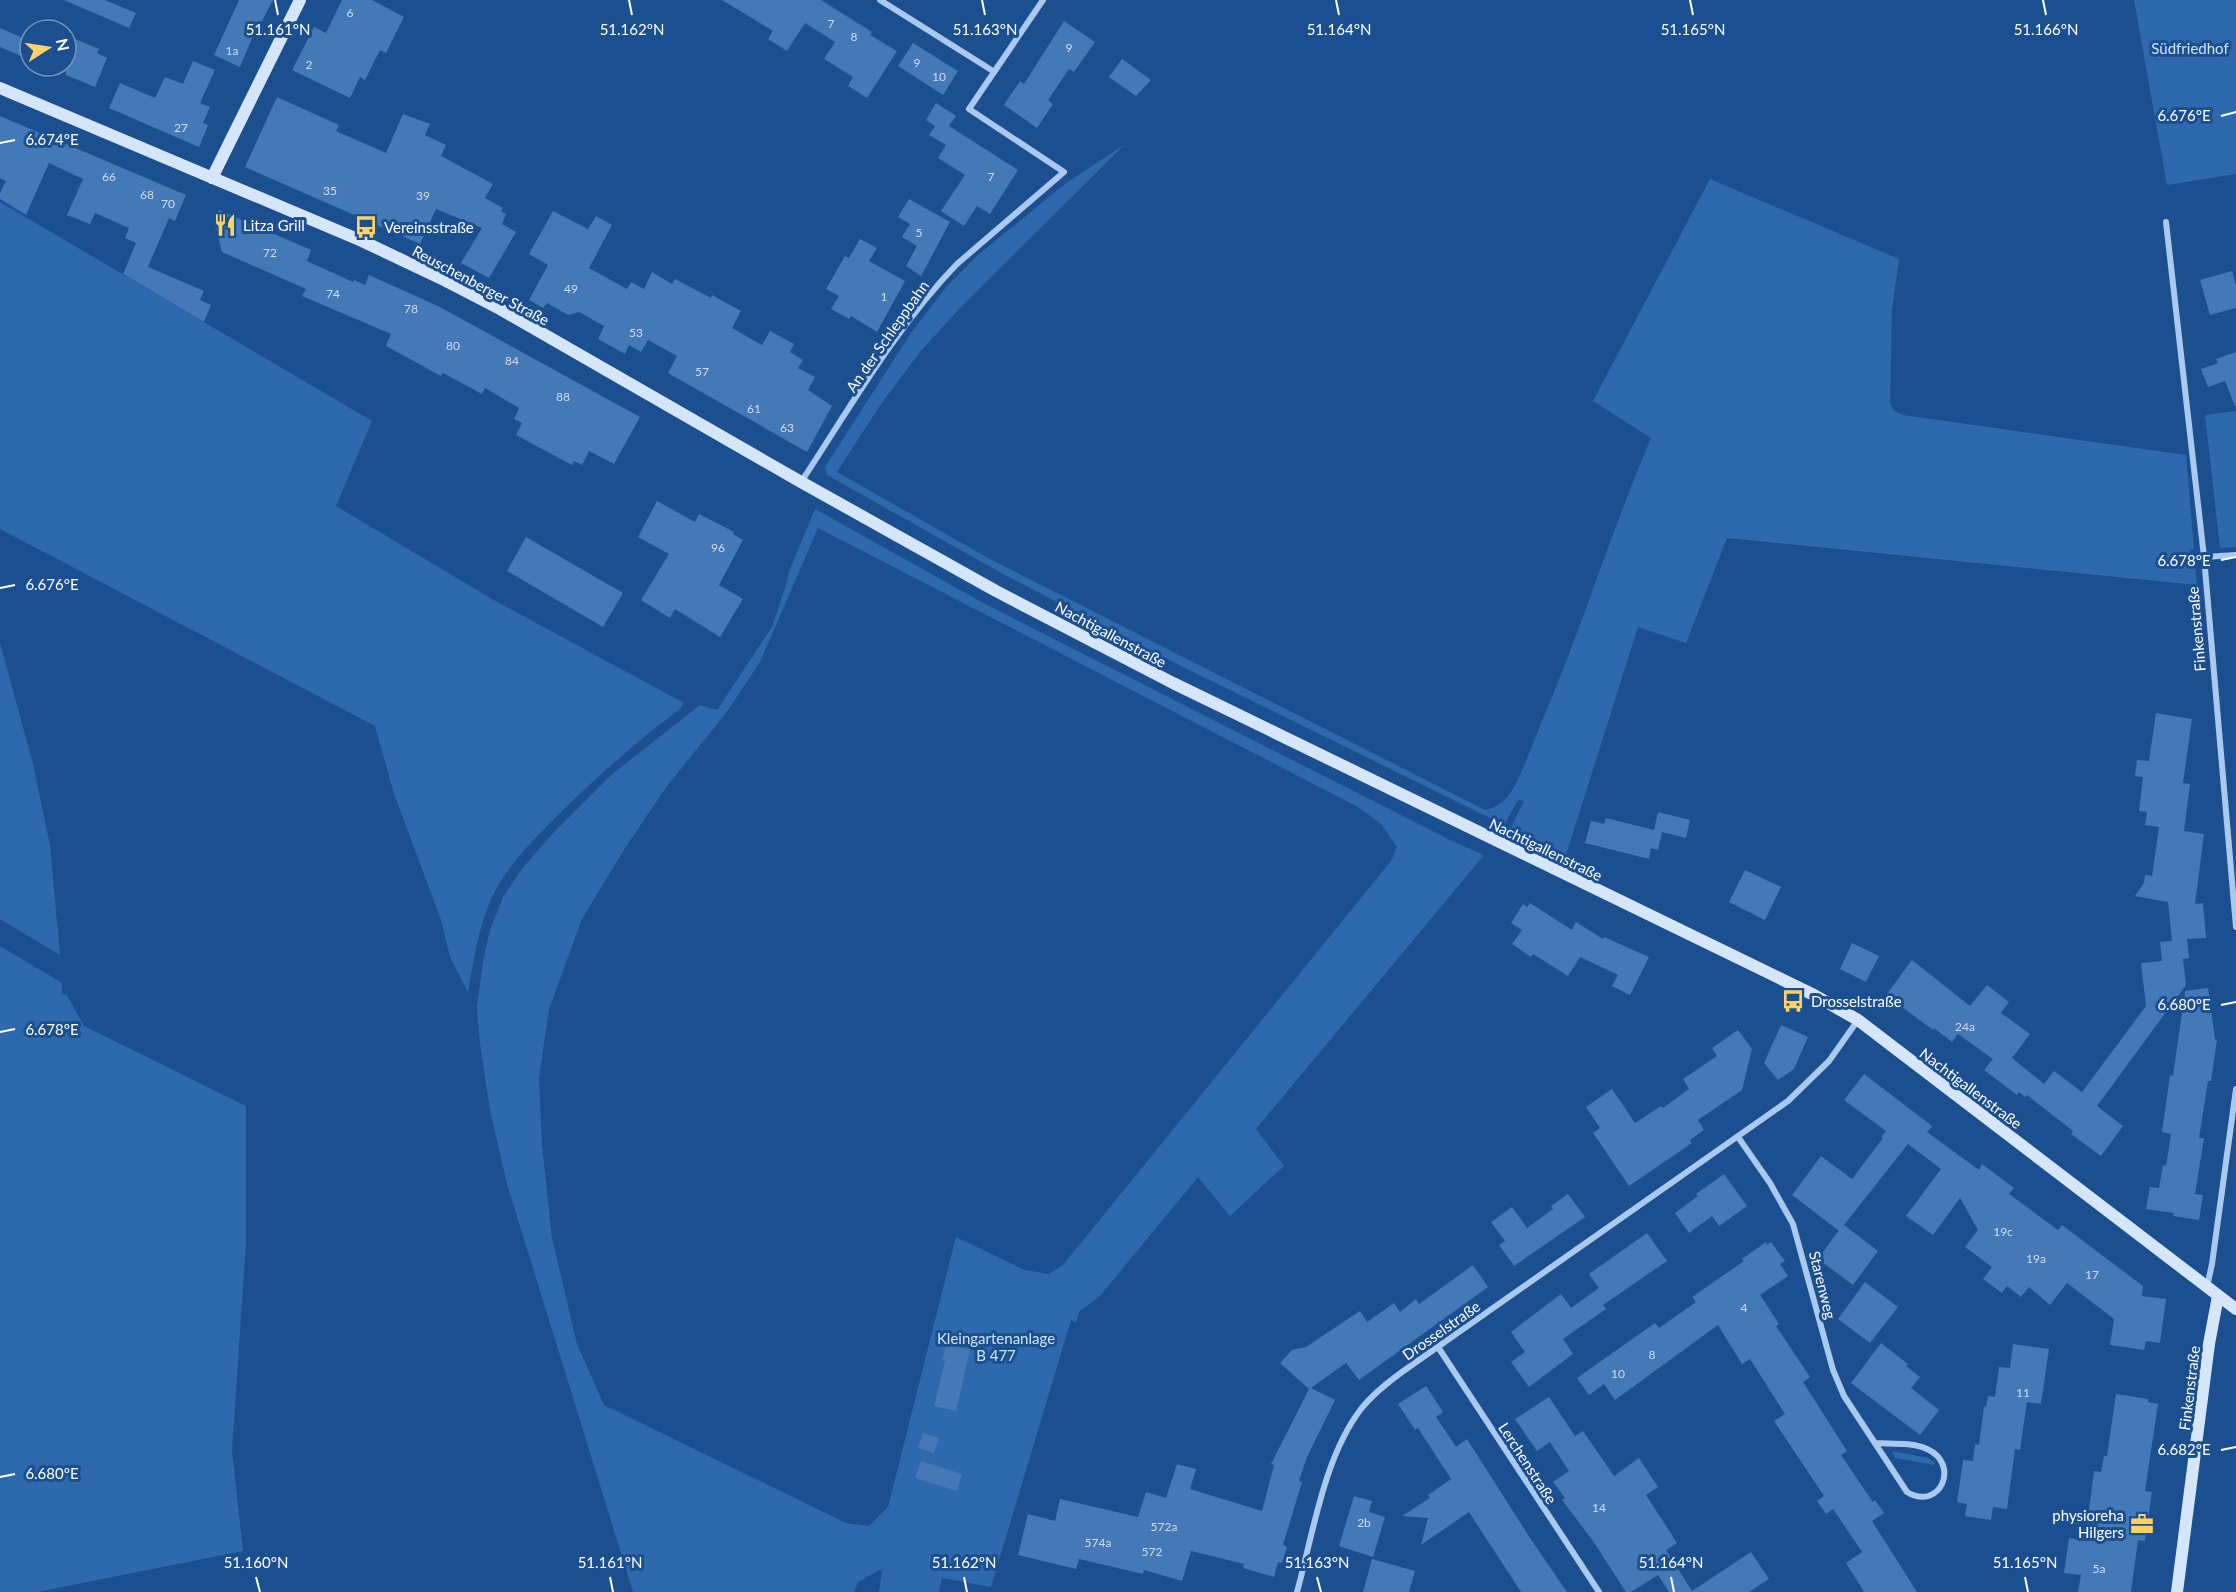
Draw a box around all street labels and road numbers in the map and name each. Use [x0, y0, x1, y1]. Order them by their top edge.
street label: Reuschenberger Straße [410, 241, 553, 329]
street label: An der Schleppbahn [842, 277, 932, 395]
street label: Finkenstraße [2183, 586, 2209, 672]
street label: Nachtigallenstraße [1052, 597, 1170, 671]
street label: Nachtigallenstraße [1487, 814, 1605, 884]
street label: Nachtigallenstraße [1916, 1044, 2026, 1132]
street label: Starenweg [1806, 1249, 1840, 1321]
street label: Drosselstraße [1399, 1297, 1483, 1363]
street label: Finkenstraße [2175, 1345, 2203, 1431]
street label: Lerchenstraße [1495, 1419, 1561, 1507]

